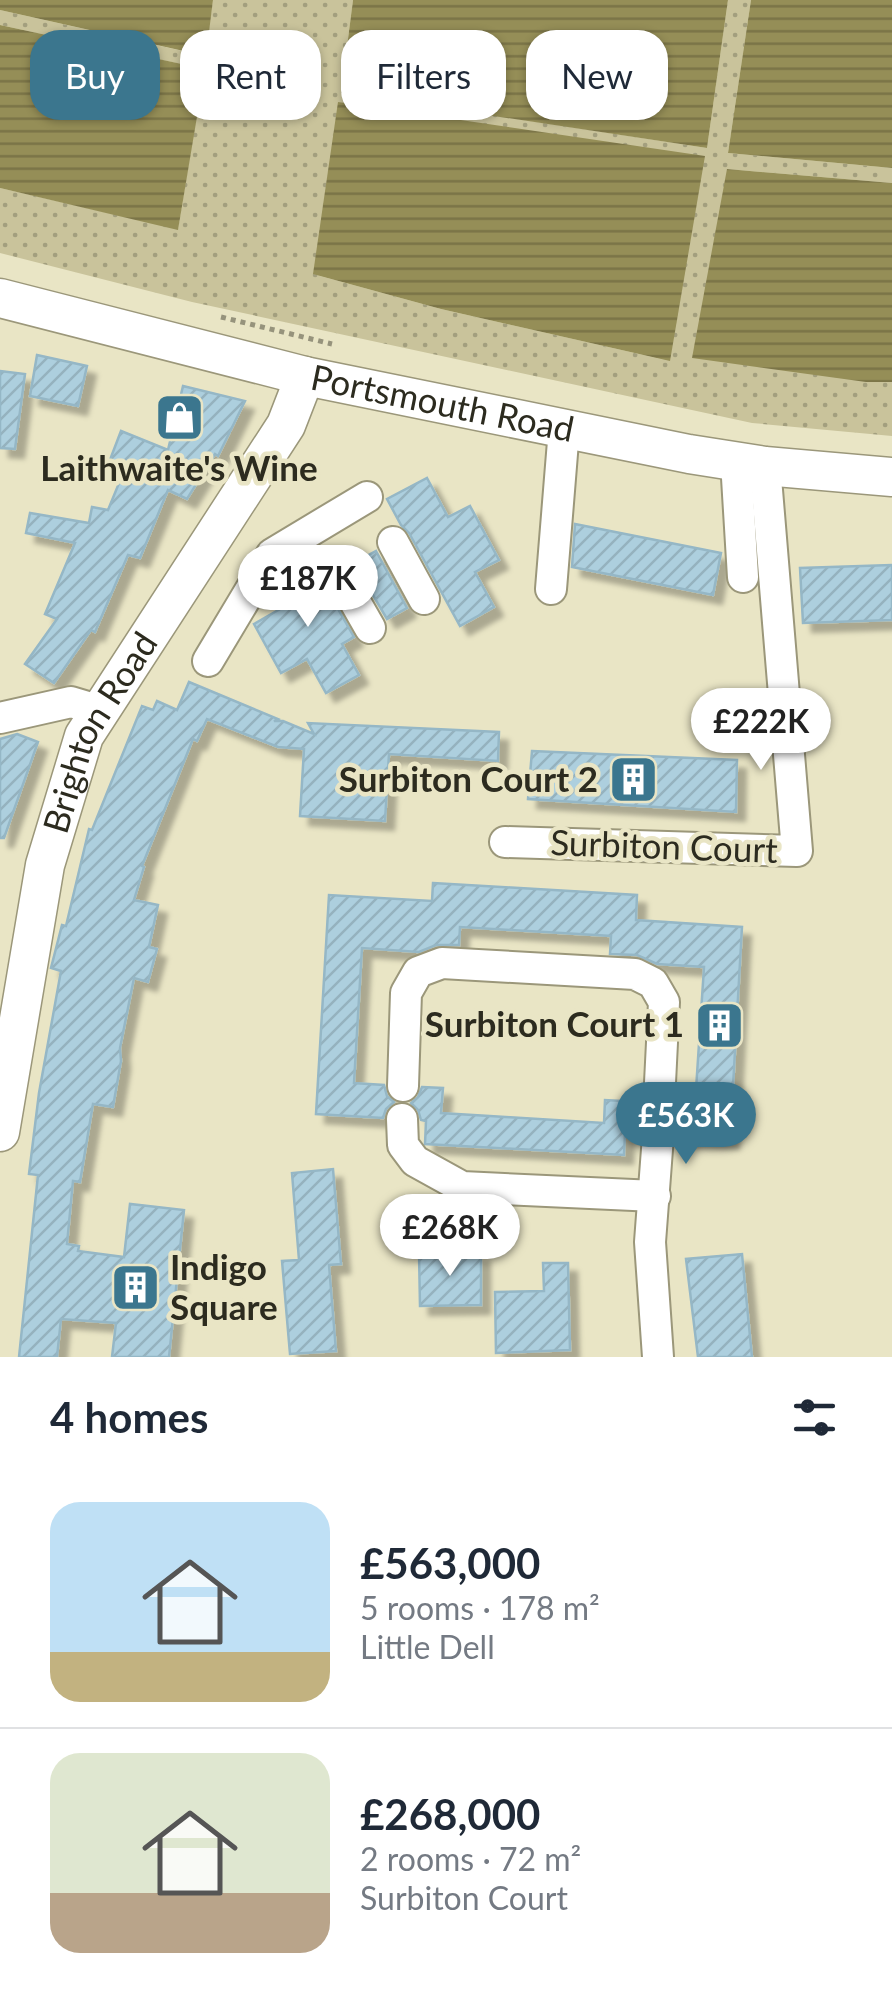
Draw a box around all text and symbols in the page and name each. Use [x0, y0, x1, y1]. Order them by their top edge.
chip: Buy [30, 30, 160, 120]
chip: Rent [180, 30, 321, 120]
chip: Filters [341, 30, 506, 120]
chip: New [526, 30, 668, 120]
street label: Portsmouth Road [308, 355, 578, 449]
shop icon: Laithwaite's Wine [153, 391, 205, 443]
place label: Laithwaite's Wine [40, 446, 318, 488]
pin: £187K [238, 545, 378, 630]
text: £187K [260, 558, 356, 597]
street label: Brighton Road [33, 624, 165, 837]
pin: £222K [691, 688, 831, 773]
text: £222K [713, 701, 809, 740]
building icon: Surbiton Court 2 [607, 754, 659, 806]
place label: Surbiton Court 2 [339, 757, 598, 799]
street label: Surbiton Court [550, 820, 779, 870]
building icon: Surbiton Court 1 [693, 999, 745, 1051]
place label: Surbiton Court 1 [425, 1002, 684, 1044]
pin: £563K [616, 1082, 756, 1167]
text: £563K [638, 1095, 734, 1134]
pin: £268K [380, 1194, 520, 1279]
text: £268K [402, 1207, 498, 1246]
place label: Indigo Square [170, 1245, 278, 1327]
building icon: Indigo Square [109, 1262, 161, 1314]
icon: filters [787, 1390, 842, 1445]
text: 4 homes [50, 1392, 208, 1442]
text: £563,000 [360, 1538, 540, 1588]
icon: home [130, 1542, 250, 1662]
text: 5 rooms · 178 m² [360, 1588, 600, 1627]
text: Little Dell [360, 1627, 495, 1666]
text: £268,000 [360, 1789, 540, 1839]
icon: home [130, 1793, 250, 1913]
text: 2 rooms · 72 m² [360, 1839, 581, 1878]
text: Surbiton Court [360, 1878, 568, 1917]

